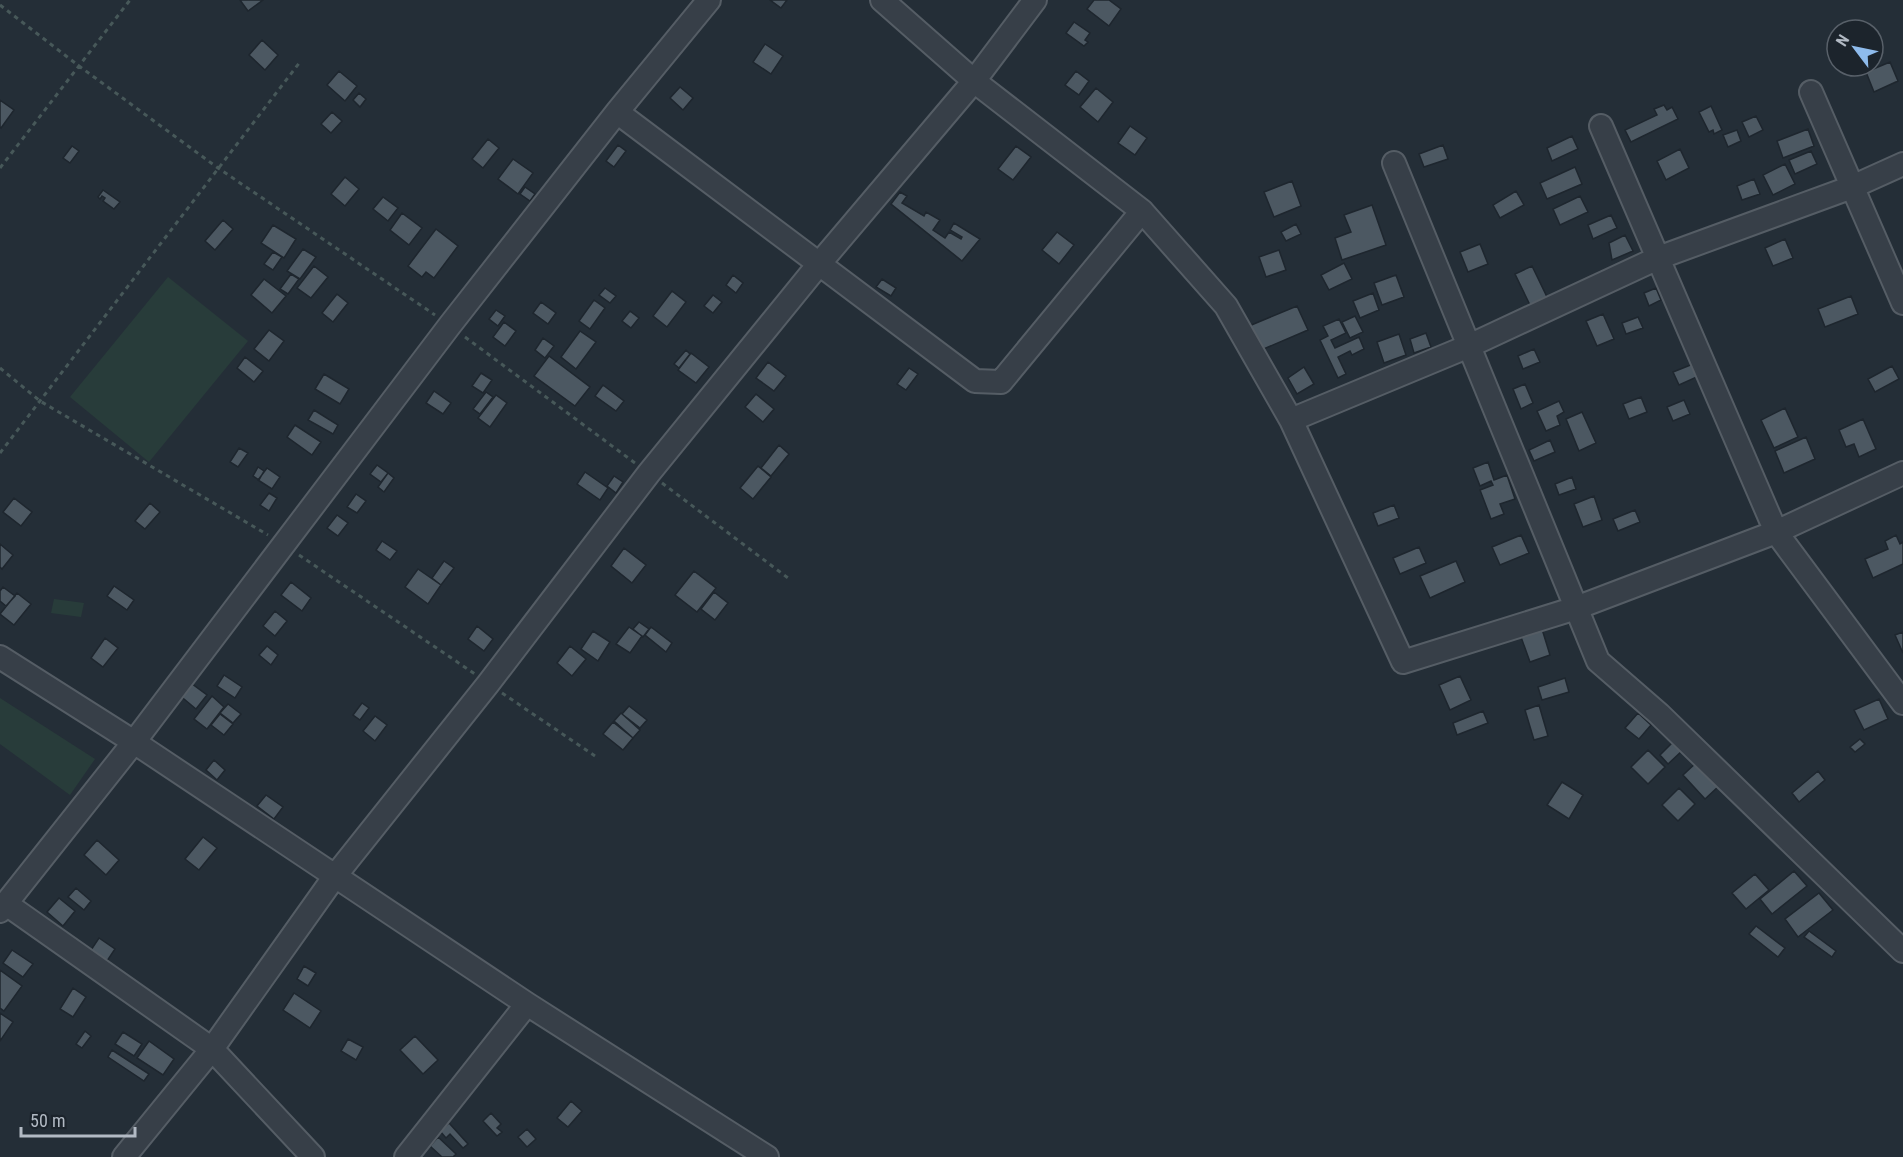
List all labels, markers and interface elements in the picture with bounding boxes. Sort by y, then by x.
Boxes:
north arrow [1825,18,1885,78]
text: N [1832,31,1853,50]
scale bar [21,1100,135,1138]
text: 50 m [30,1110,65,1131]

